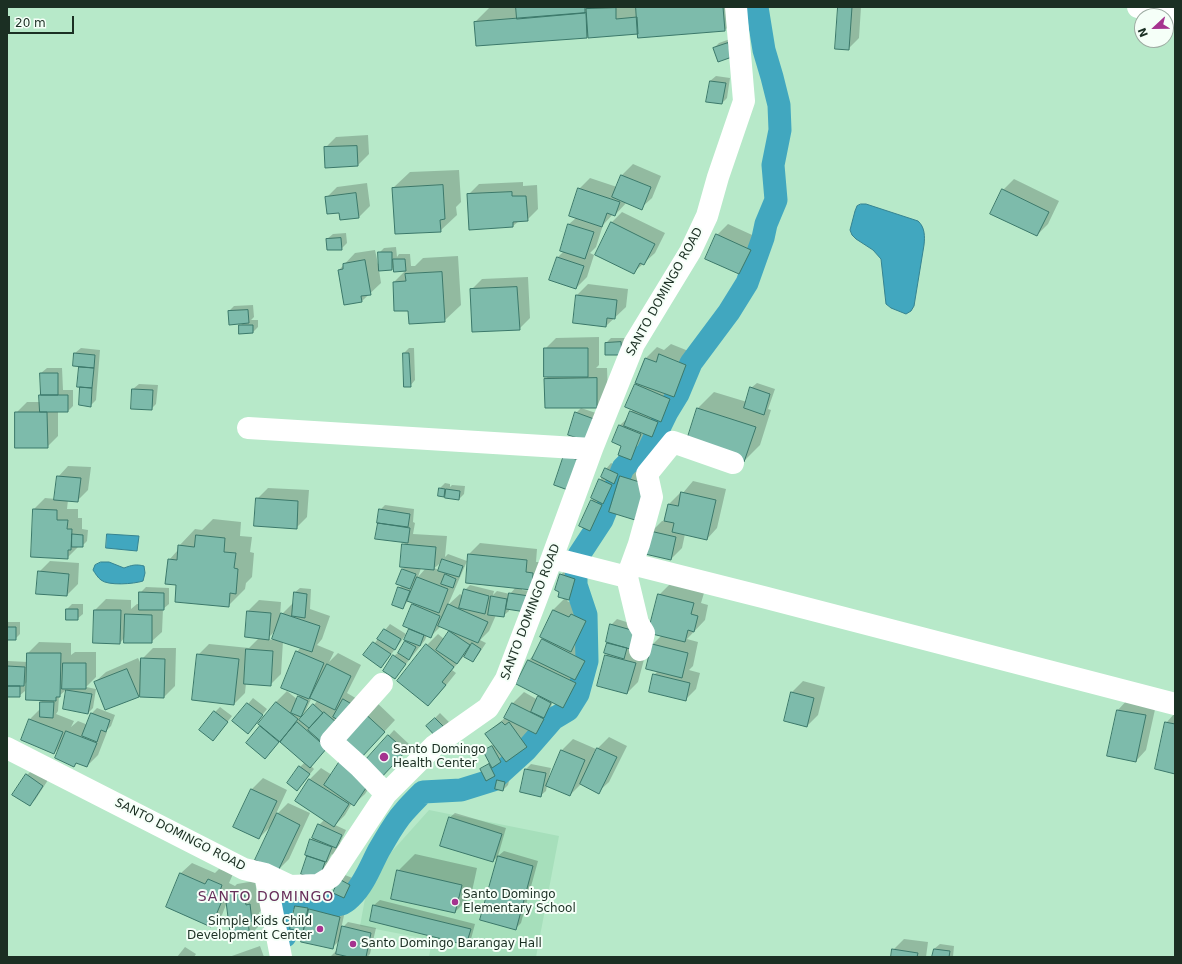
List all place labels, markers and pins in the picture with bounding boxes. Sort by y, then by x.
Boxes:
place label: Santo Domingo Health Center [393,743,486,771]
marker: Santo Domingo Health Center [378,751,390,763]
place label: Santo Domingo Elementary School [463,888,576,916]
marker: Santo Domingo Elementary School [450,897,460,907]
place label: Simple Kids Child Development Center [187,915,312,943]
marker: Simple Kids Child Development Center [315,924,325,934]
place label: Santo Domingo Barangay Hall [361,937,542,951]
marker: Santo Domingo Barangay Hall [348,939,358,949]

